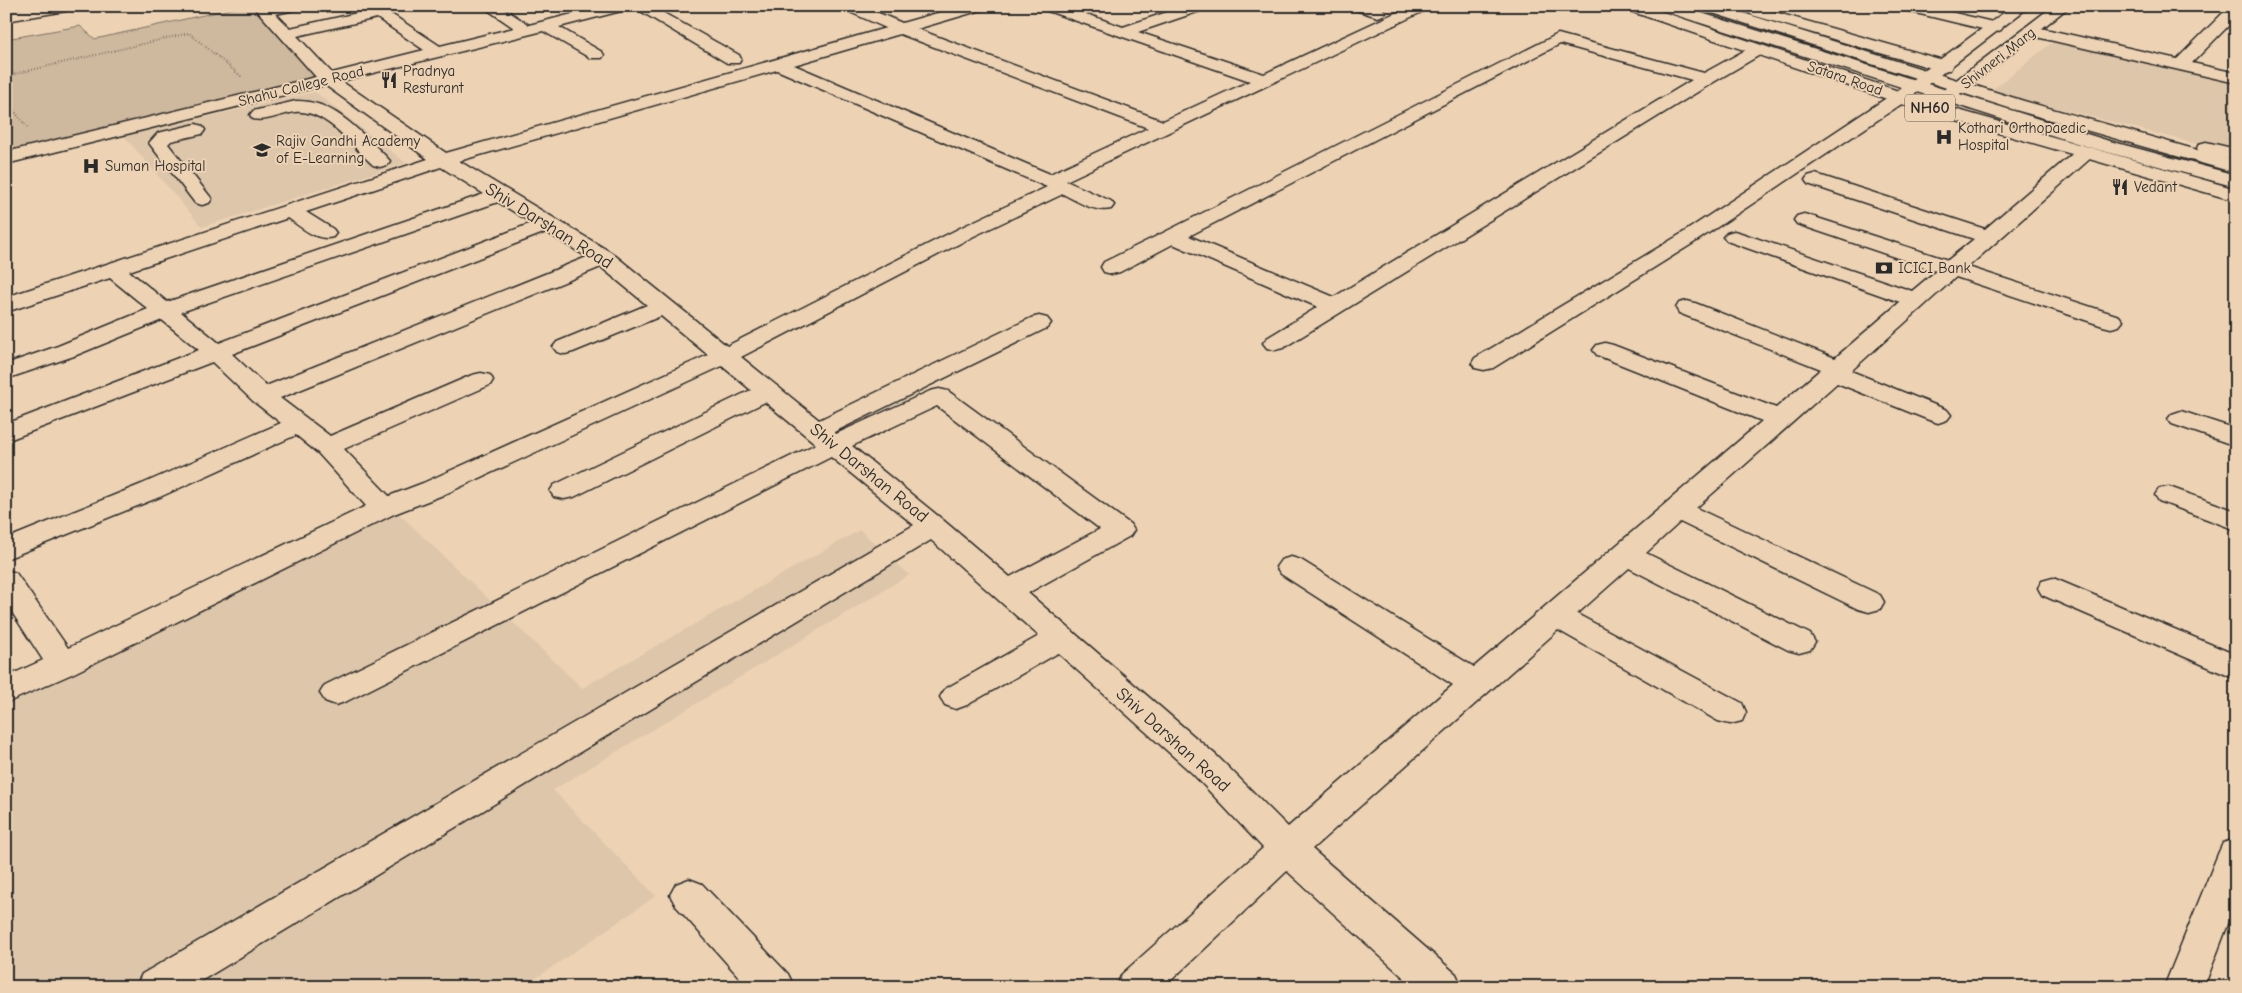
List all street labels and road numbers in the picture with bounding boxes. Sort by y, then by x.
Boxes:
street label: Shivneri Marg [1957,23,2039,93]
street label: Satara Road [1805,57,1885,99]
street label: Shahu College Road [236,62,366,110]
road number: NH60 [1905,95,1955,122]
street label: Shiv Darshan Road [481,178,617,274]
street label: Shiv Darshan Road [806,419,932,527]
street label: Shiv Darshan Road [1112,683,1234,797]

